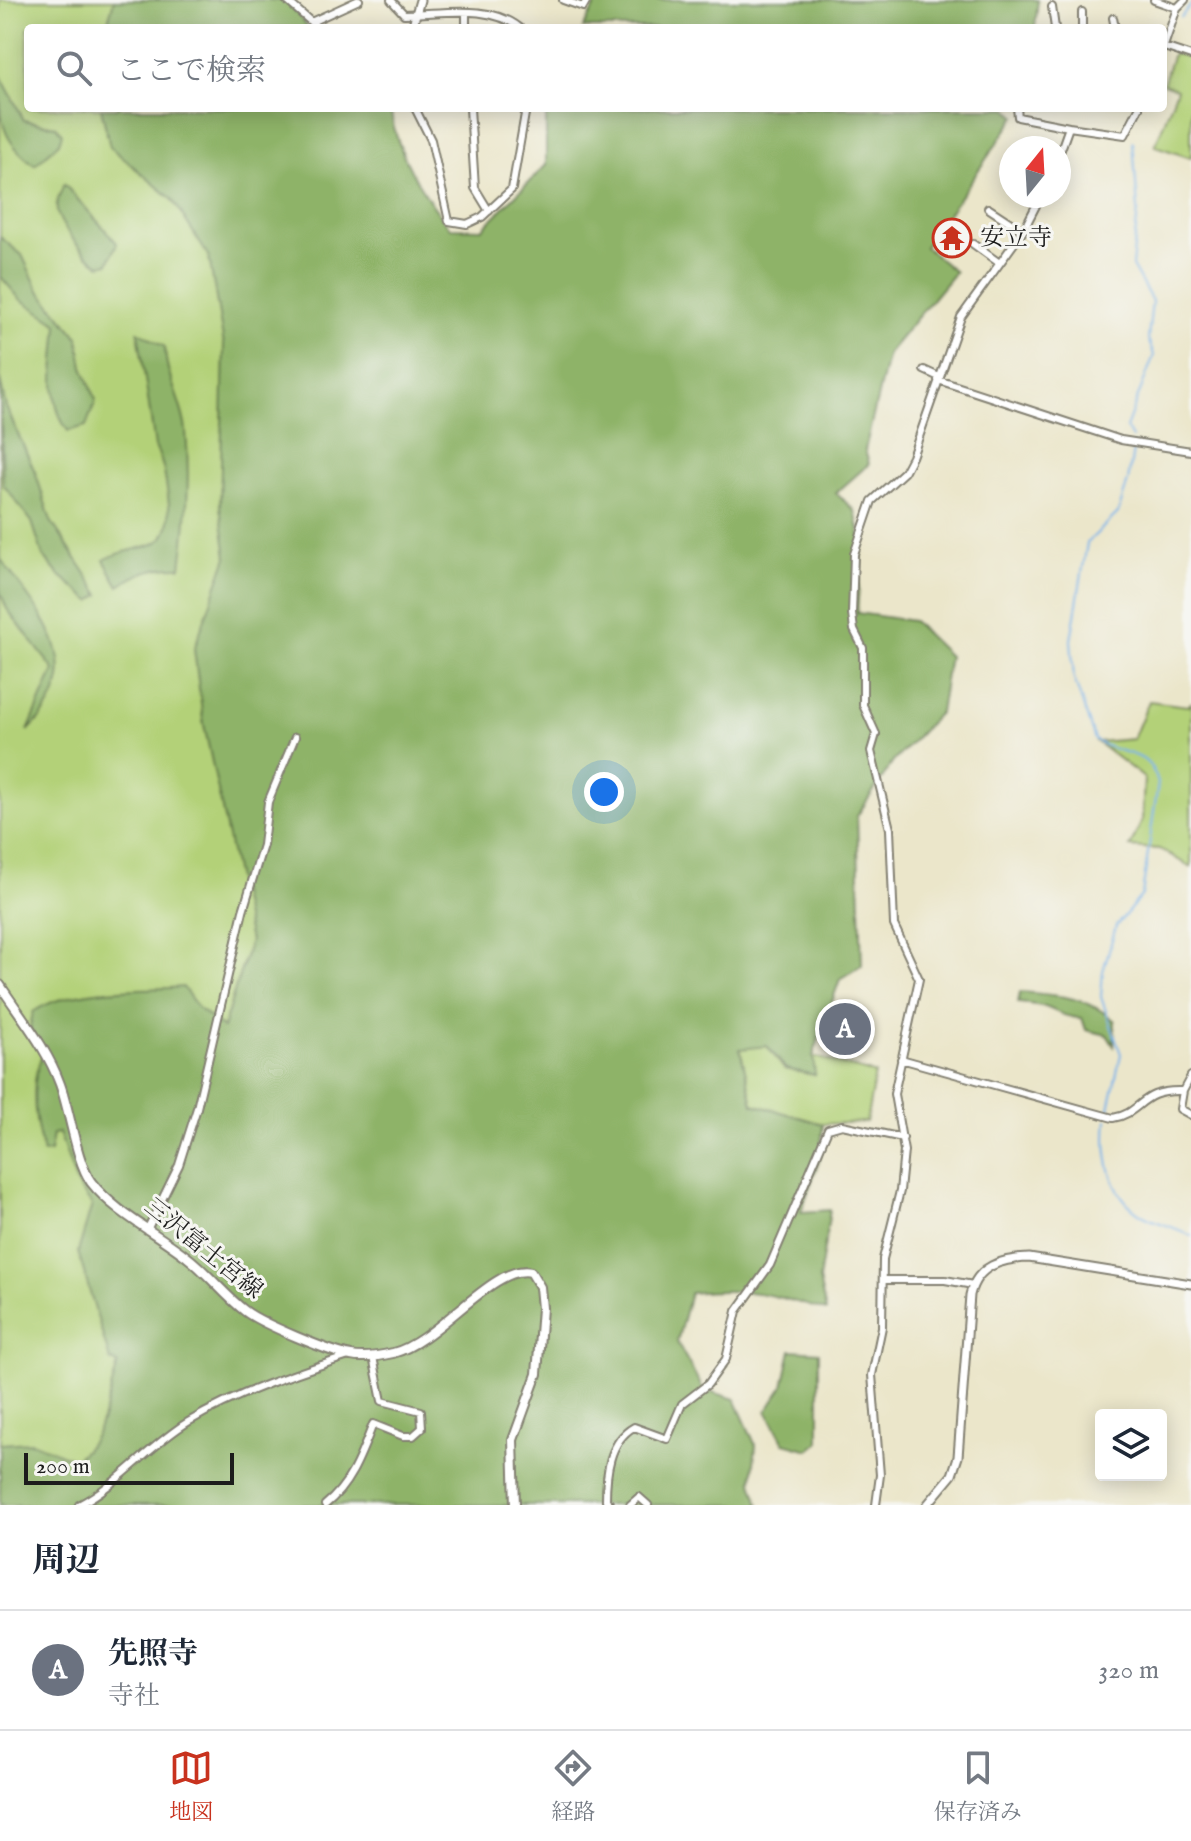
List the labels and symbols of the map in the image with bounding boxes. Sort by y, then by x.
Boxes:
north arrow [999,136,1071,208]
temple icon: 安立寺 [931,217,973,259]
place label: 安立寺 [980,223,1052,254]
your location [584,772,624,812]
pin: A [819,999,871,1059]
street label: 三沢富士宮線 [137,1192,269,1306]
scale bar [24,1449,234,1485]

